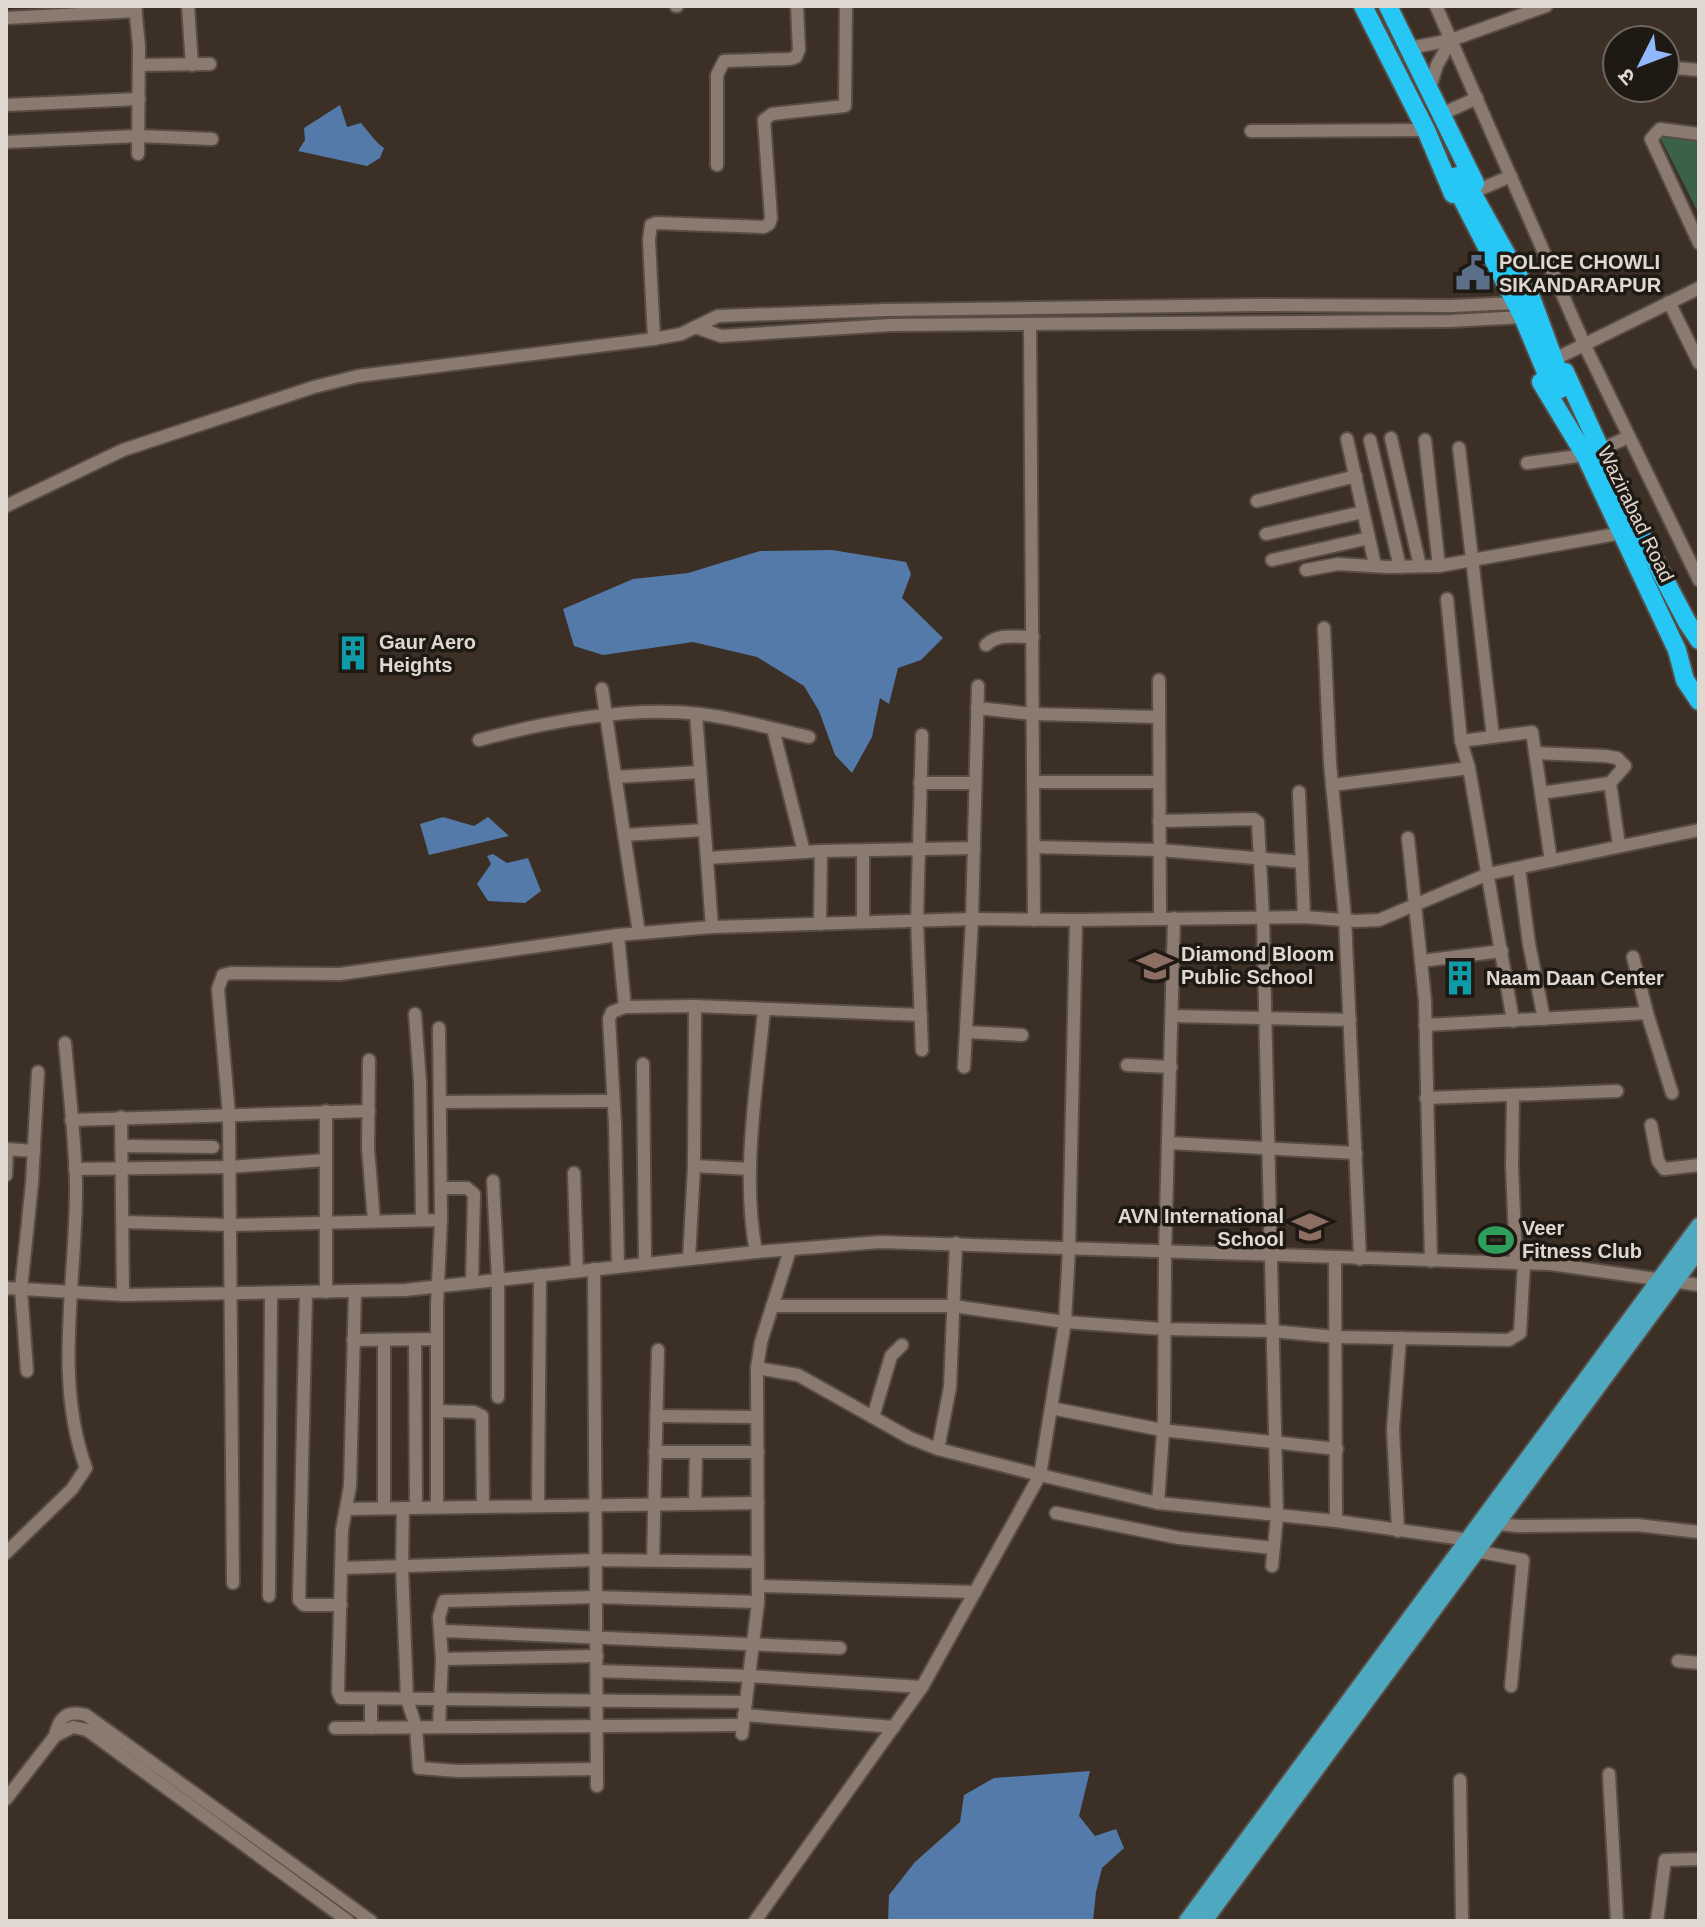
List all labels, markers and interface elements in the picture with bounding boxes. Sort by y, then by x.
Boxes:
north arrow [1601,24,1681,104]
text: उ [1612,63,1640,90]
place label: POLICE CHOWLI SIKANDARAPUR [1499,251,1662,296]
public building icon: POLICE CHOWLI SIKANDARAPUR [1454,254,1492,292]
street label: Wazirabad Road [1594,443,1678,585]
place label: Gaur Aero Heights [379,631,476,676]
building icon: Gaur Aero Heights [334,634,372,672]
place label: Diamond Bloom Public School [1181,943,1334,988]
school or university icon: Diamond Bloom Public School [1136,947,1174,985]
building icon: Naam Daan Center [1441,959,1479,997]
place label: Naam Daan Center [1486,967,1664,989]
place label: AVN International School [1118,1205,1284,1250]
school or university icon: AVN International School [1291,1208,1329,1246]
place label: Veer Fitness Club [1522,1217,1642,1262]
sports icon: Veer Fitness Club [1477,1221,1515,1259]

